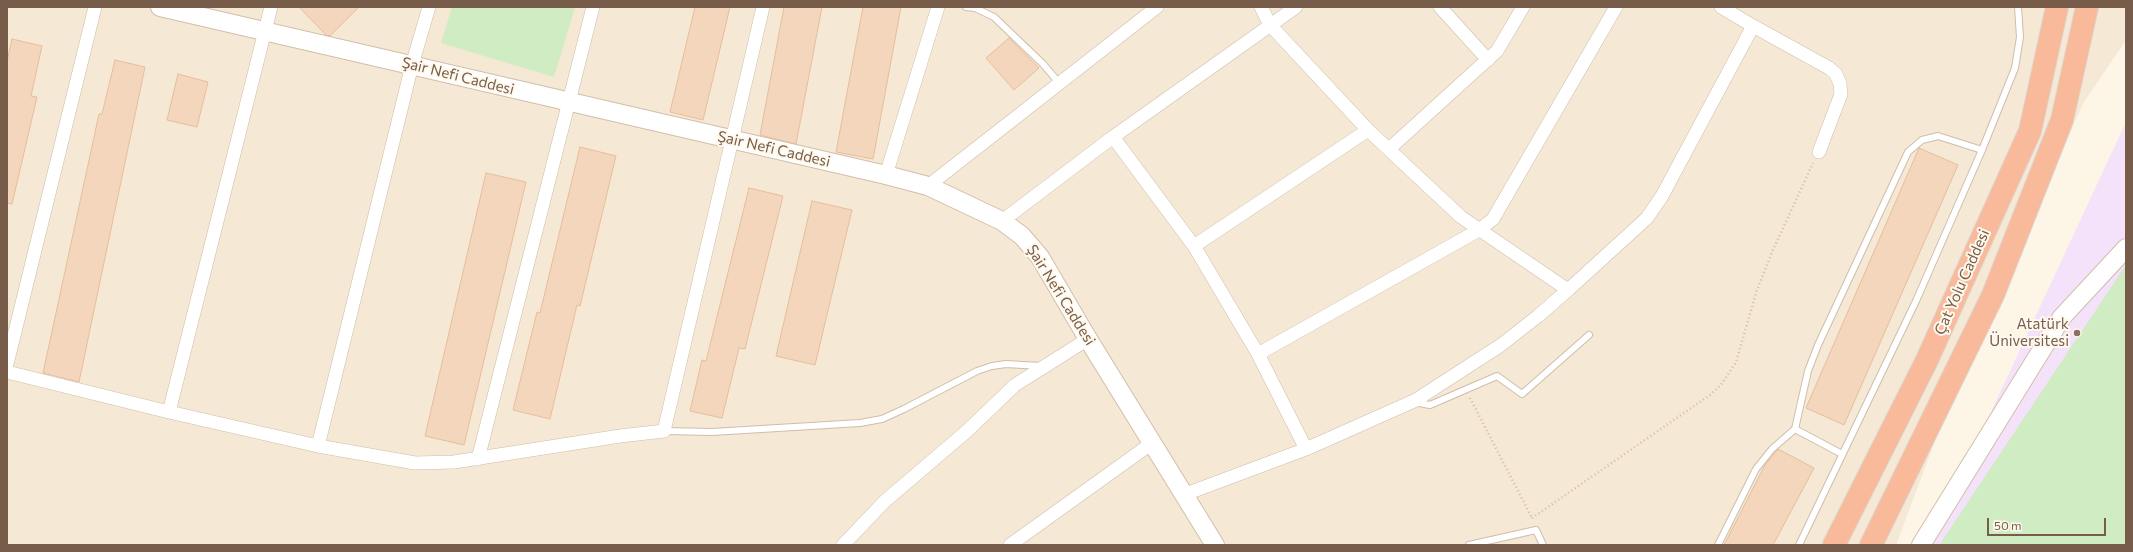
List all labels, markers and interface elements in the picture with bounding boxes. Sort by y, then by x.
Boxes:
street label: Şair Nefi Caddesi [400,53,516,99]
street label: Şair Nefi Caddesi [716,127,832,171]
street label: Çat Yolu Caddesi [1931,226,1993,338]
street label: Şair Nefi Caddesi [1023,241,1099,349]
place label: Atatürk Üniversitesi [1989,315,2069,350]
marker: Atatürk Üniversitesi [2072,328,2082,338]
scale bar [1989,510,2108,536]
text: 50 m [1994,518,2022,532]

